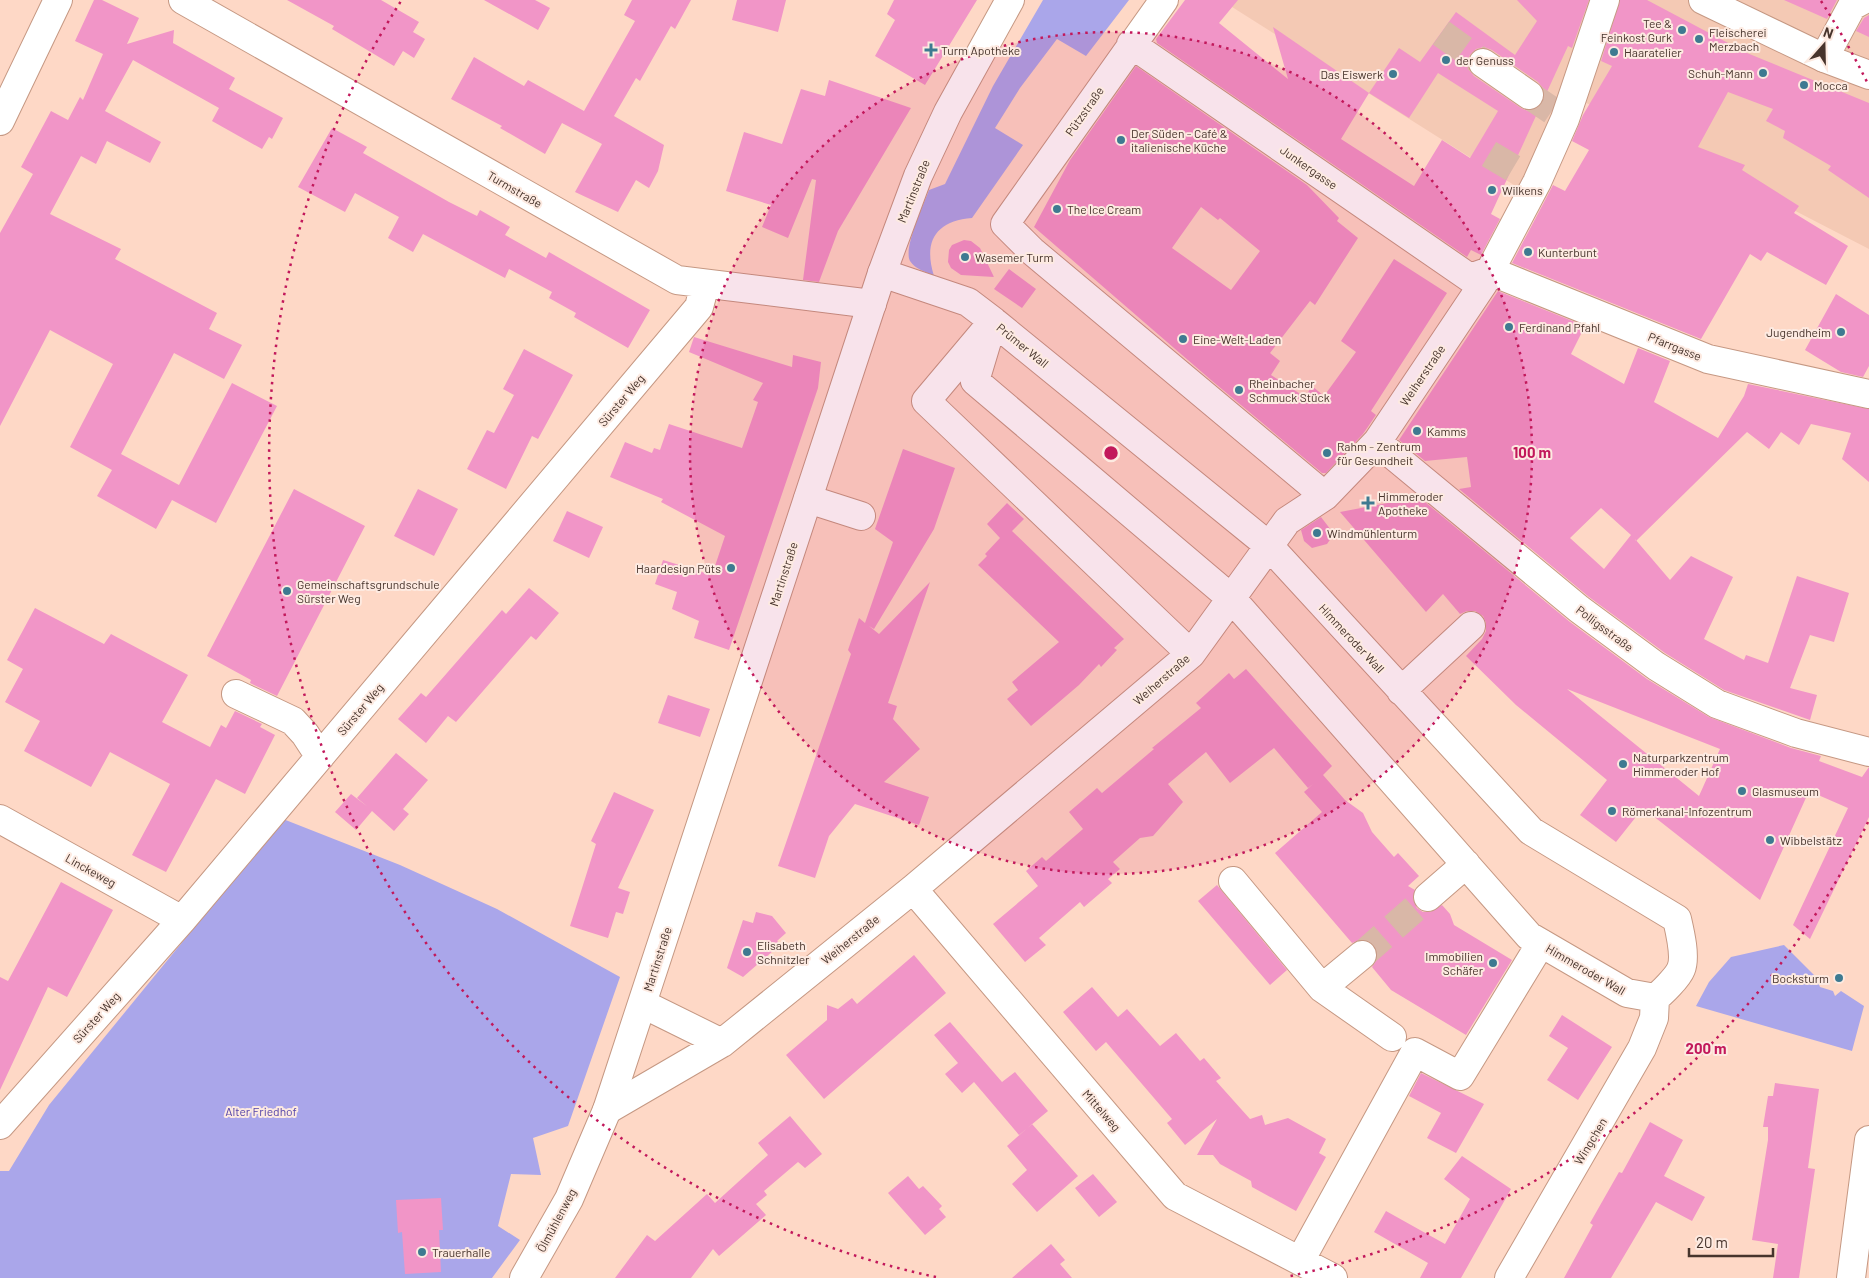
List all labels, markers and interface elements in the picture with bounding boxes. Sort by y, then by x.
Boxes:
place label: Tee & Feinkost Gurk [1601,16,1672,44]
north arrow [1799,20,1849,70]
text: N [1821,23,1836,42]
marker: Tee & Feinkost Gurk [1676,24,1688,36]
place label: Fleischerei Merzbach [1709,25,1767,53]
marker: Fleischerei Merzbach [1693,33,1705,45]
place label: Turm Apotheke [941,43,1020,57]
marker: Turm Apotheke [925,44,937,56]
place label: Haaratelier [1624,45,1682,59]
marker: Haaratelier [1608,46,1620,58]
place label: der Genuss [1456,53,1514,67]
marker: der Genuss [1440,54,1452,66]
place label: Schuh-Mann [1688,66,1753,80]
place label: Das Eiswerk [1320,67,1383,81]
marker: Schuh-Mann [1757,67,1769,79]
marker: Das Eiswerk [1387,68,1399,80]
place label: Mocca [1814,78,1848,92]
marker: Mocca [1798,79,1810,91]
street label: Pützstraße [1062,84,1106,138]
place label: Der Süden - Café & italienische Küche [1131,126,1228,154]
marker: Der Süden - Café & italienische Küche [1115,134,1127,146]
street label: Junkergasse [1278,142,1340,192]
street label: Martinstraße [894,157,932,225]
street label: Turmstraße [485,168,545,210]
place label: Wilkens [1502,183,1543,197]
marker: Wilkens [1486,184,1498,196]
place label: The Ice Cream [1067,202,1141,216]
marker: The Ice Cream [1051,203,1063,215]
place label: Kunterbunt [1538,245,1597,259]
marker: Kunterbunt [1522,246,1534,258]
place label: Wasemer Turm [975,250,1053,264]
marker: Wasemer Turm [959,251,971,263]
street label: Prümer Wall [994,320,1052,370]
place label: Ferdinand Pfahl [1519,320,1600,334]
marker: Ferdinand Pfahl [1503,321,1515,333]
place label: Jugendheim [1766,325,1831,339]
marker: Jugendheim [1835,326,1847,338]
street label: Pfarrgasse [1646,329,1704,363]
place label: Eine-Welt-Laden [1193,332,1281,346]
marker: Eine-Welt-Laden [1177,333,1189,345]
street label: Weiherstraße [1397,342,1447,408]
street label: Sürster Weg [595,371,647,429]
place label: Rheinbacher Schmuck Stück [1249,376,1330,404]
marker: Rheinbacher Schmuck Stück [1233,384,1245,396]
place label: Kamms [1427,424,1466,438]
marker: Kamms [1411,425,1423,437]
place label: Rahm - Zentrum für Gesundheit [1337,439,1421,467]
text: 100 m [1513,443,1551,461]
centre of rings [1102,444,1120,462]
marker: Rahm - Zentrum für Gesundheit [1321,447,1333,459]
place label: Himmeroder Apotheke [1378,489,1444,517]
marker: Himmeroder Apotheke [1362,497,1374,509]
place label: Windmühlenturm [1327,526,1417,540]
marker: Windmühlenturm [1311,527,1323,539]
street label: Martinstraße [766,540,800,608]
place label: Haardesign Püts [636,561,721,575]
marker: Haardesign Püts [725,562,737,574]
place label: Gemeinschaftsgrundschule Sürster Weg [297,577,440,605]
marker: Gemeinschaftsgrundschule Sürster Weg [281,585,293,597]
street label: Himmeroder Wall [1316,601,1388,675]
street label: Polligsstraße [1574,602,1636,654]
street label: Weiherstraße [1130,651,1192,707]
street label: Sürster Weg [334,680,386,738]
place label: Naturparkzentrum Himmeroder Hof [1633,750,1729,778]
marker: Naturparkzentrum Himmeroder Hof [1617,758,1629,770]
place label: Glasmuseum [1752,784,1819,798]
marker: Glasmuseum [1736,785,1748,797]
place label: Römerkanal-Infozentrum [1622,804,1752,818]
marker: Römerkanal-Infozentrum [1606,805,1618,817]
place label: Wibbelstätz [1780,833,1842,847]
marker: Wibbelstätz [1764,834,1776,846]
street label: Linckeweg [63,850,119,890]
street label: Weiherstraße [818,911,882,967]
street label: Martinstraße [640,925,674,993]
place label: Elisabeth Schnitzler [757,938,810,966]
street label: Himmeroder Wall [1544,941,1628,997]
marker: Elisabeth Schnitzler [741,946,753,958]
place label: Immobilien Schäfer [1425,949,1484,977]
marker: Immobilien Schäfer [1487,957,1499,969]
place label: Bocksturm [1772,971,1829,985]
marker: Bocksturm [1833,972,1845,984]
street label: Sürster Weg [69,989,123,1045]
text: 200 m [1685,1039,1727,1057]
street label: Mittelweg [1080,1086,1124,1134]
park label: Alter Friedhof [225,1104,297,1118]
street label: Wingchen [1571,1115,1609,1167]
street label: Ölmühlenweg [533,1186,579,1254]
scale bar [1689,1226,1773,1258]
text: 20 m [1696,1233,1728,1251]
place label: Trauerhalle [432,1245,490,1259]
marker: Trauerhalle [416,1246,428,1258]

